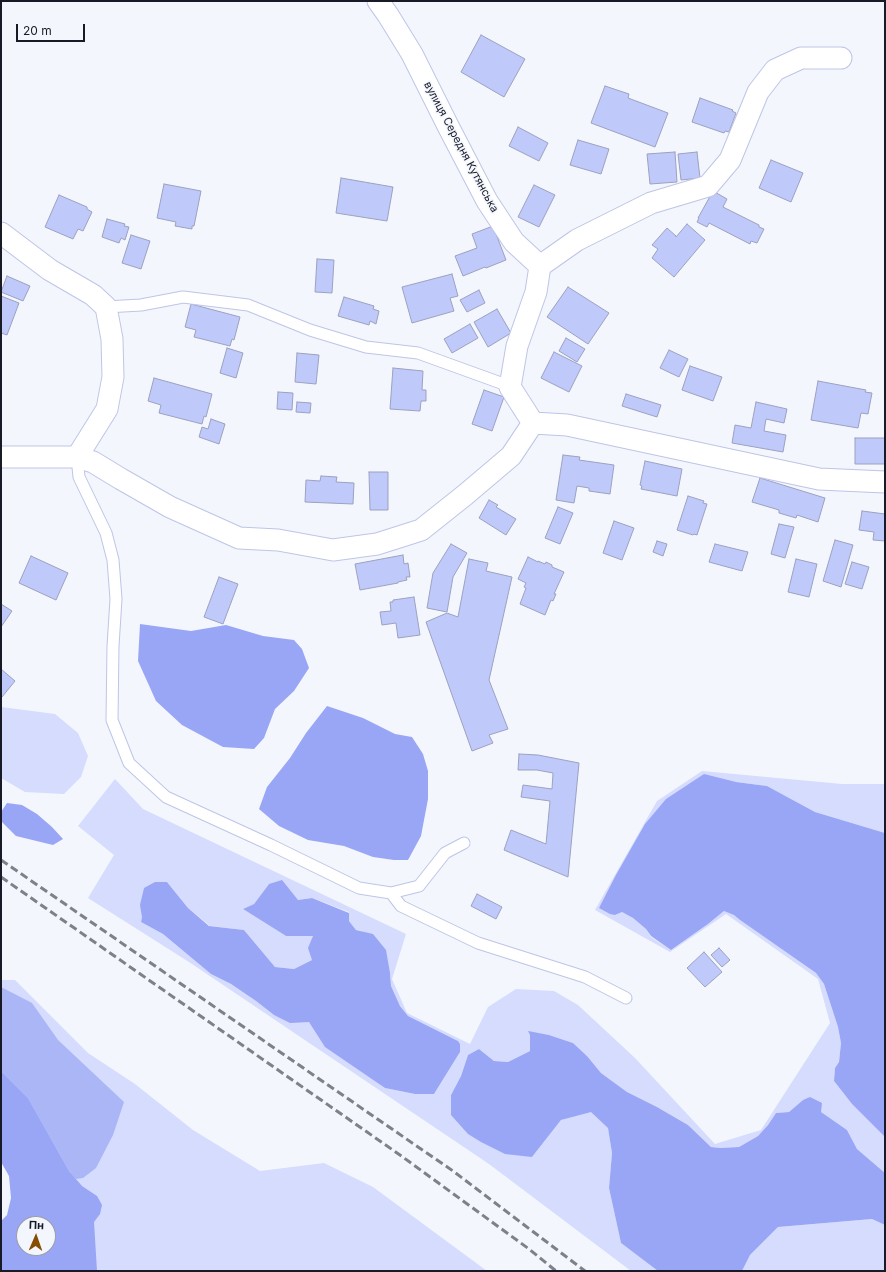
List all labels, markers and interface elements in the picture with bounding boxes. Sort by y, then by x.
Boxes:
scale bar [18,16,87,42]
text: 20 m [23,23,52,38]
street label: вулиця Середня Кутянська [421,79,501,215]
north arrow [16,1216,56,1256]
text: Пн [29,1218,44,1232]

